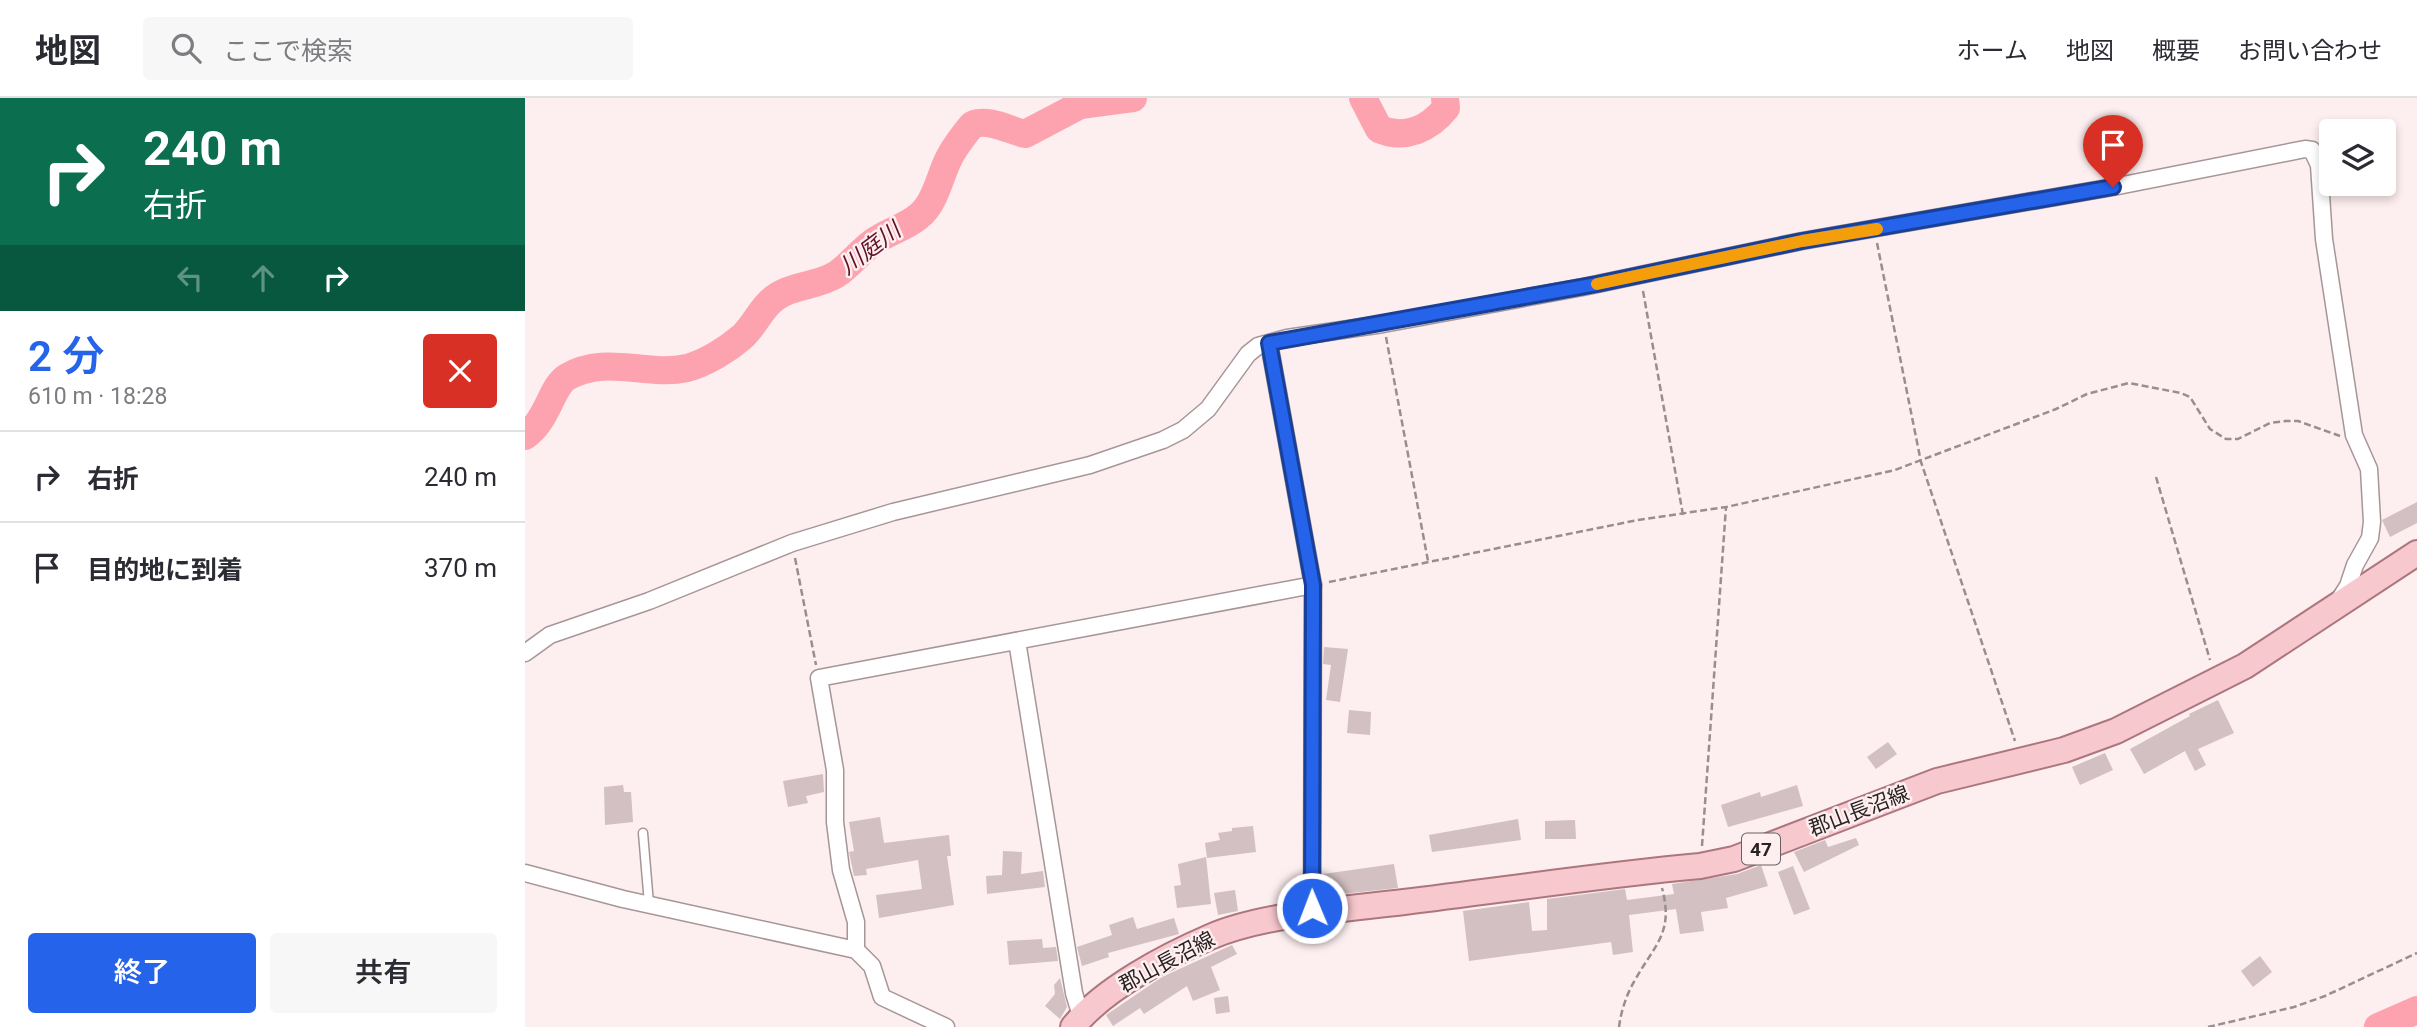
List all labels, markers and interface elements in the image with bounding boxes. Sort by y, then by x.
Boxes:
search box [143,17,633,80]
icon: search [167,29,205,67]
text: 地図 [35,31,101,70]
text: ここで検索 [223,36,353,66]
text: ホーム [1957,37,2028,65]
text: 地図 [2066,37,2114,65]
text: 概要 [2152,37,2200,65]
text: お問い合わせ [2238,37,2382,65]
pin [2083,115,2143,187]
map controls [2319,119,2396,196]
button: layers [2319,119,2396,196]
text: 240 m [143,120,282,177]
icon: right [28,126,119,217]
icon: arrive [2094,126,2132,164]
text: 右折 [143,186,207,224]
water label: 川庭川 [835,215,908,280]
icon: left [171,259,209,297]
icon: ahead [244,259,282,297]
icon: right [317,259,355,297]
text: 2 分 [28,332,104,381]
button: close [423,334,497,408]
text: 610 m · 18:28 [28,383,167,410]
icon: right [28,458,66,496]
text: 240 m [424,462,497,492]
text: 右折 [87,464,139,494]
icon: arrive [28,549,66,587]
text: 370 m [424,553,497,583]
text: 目的地に到着 [87,555,243,585]
street label: 郡山長沼線 [1806,781,1912,841]
road number: 47 [1742,834,1780,864]
position arrow [1275,871,1349,945]
street label: 郡山長沼線 [1115,927,1219,997]
button: 終了 [28,933,256,1013]
button: 共有 [270,933,497,1013]

